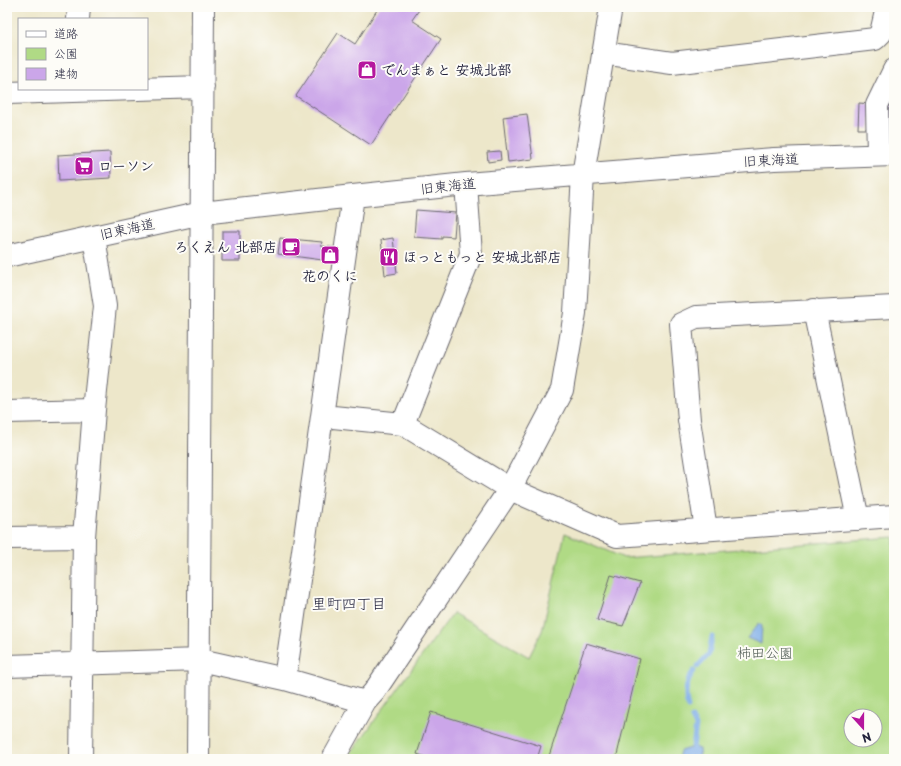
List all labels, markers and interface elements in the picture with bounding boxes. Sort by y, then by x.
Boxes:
legend [18,18,148,90]
text: 道路 [54,24,78,42]
text: 公園 [54,44,78,62]
shop icon: でんまぁと 安城北部 [356,59,378,81]
place label: でんまぁと 安城北部 [381,59,512,80]
text: 建物 [54,64,78,82]
street label: 旧東海道 [742,148,799,171]
supermarket icon: ローソン [73,155,95,177]
place label: ローソン [98,155,154,176]
street label: 旧東海道 [419,172,477,199]
street label: 旧東海道 [97,212,156,245]
place label: ろくえん 北部店 [175,236,277,257]
cafe icon: ろくえん 北部店 [280,236,302,258]
shop icon: 花のくに [319,244,341,266]
restaurant icon: ほっともっと 安城北部店 [378,246,400,268]
place label: ほっともっと 安城北部店 [403,246,562,267]
place label: 花のくに [302,265,358,286]
district label: 里町四丁目 [311,591,387,614]
park label: 柿田公園 [737,642,793,663]
north arrow [843,708,883,748]
text: N [859,728,874,747]

